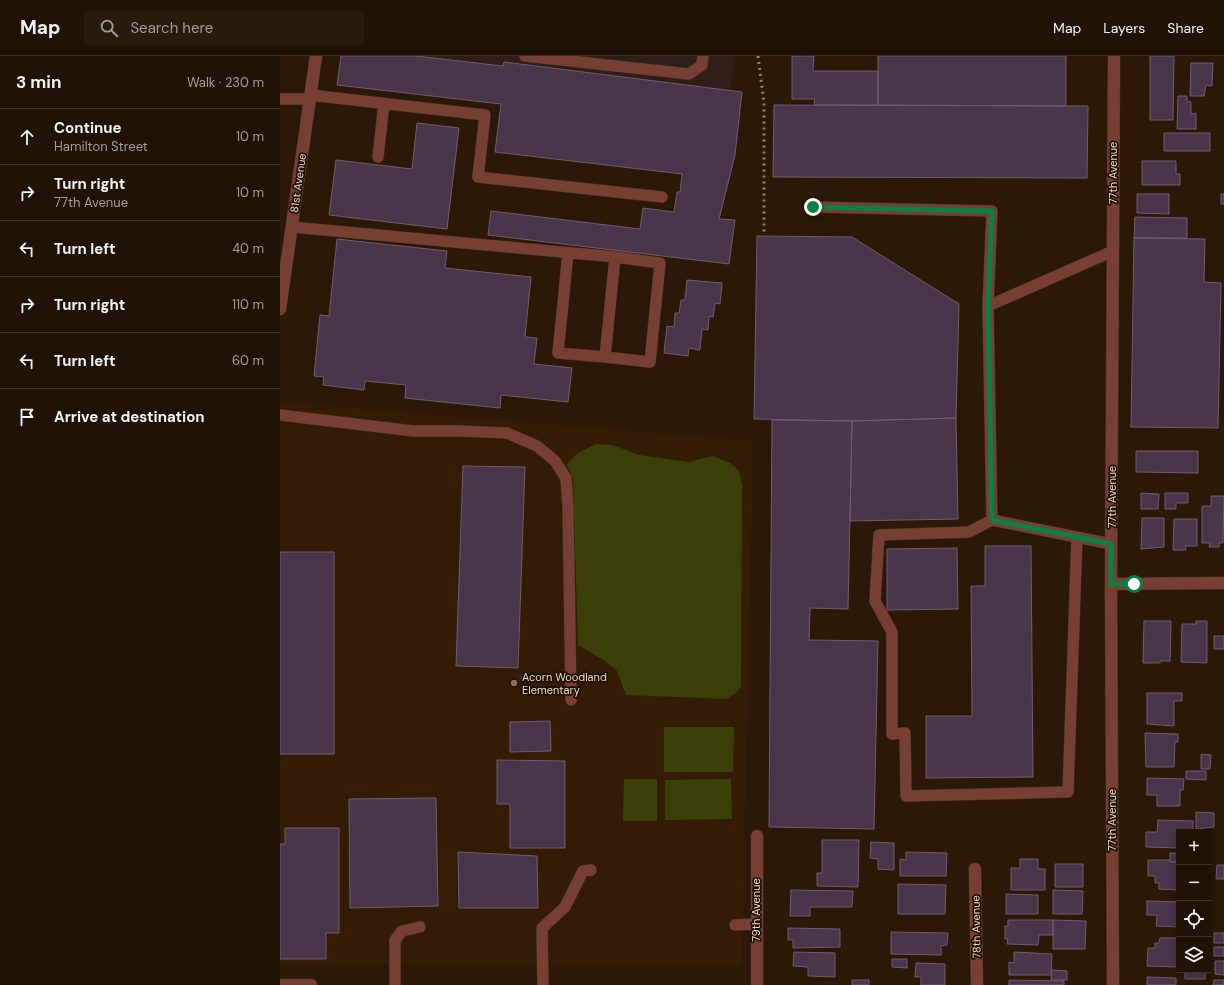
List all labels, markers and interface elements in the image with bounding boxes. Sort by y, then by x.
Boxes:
search box [84,10,364,46]
text: Map [20,15,60,40]
icon: search [98,17,120,39]
text: Search here [130,18,213,38]
text: Map [1053,19,1081,37]
text: Layers [1103,19,1145,37]
text: Share [1167,19,1204,37]
text: 3 min [16,71,61,93]
text: Walk · 230 m [187,74,264,91]
text: Continue [54,118,122,138]
icon: ahead [16,126,38,148]
text: 10 m [236,128,264,145]
text: Hamilton Street [54,138,148,155]
street label: 77th Avenue [1106,142,1120,204]
street label: 81st Avenue [287,152,309,214]
text: Turn right [54,174,125,194]
icon: right [16,182,38,204]
text: 10 m [236,184,264,201]
text: 77th Avenue [54,194,128,211]
route end [804,198,822,216]
icon: left [16,238,38,260]
text: Turn left [54,239,115,259]
text: 40 m [232,240,264,257]
icon: right [16,294,38,316]
text: Turn right [54,295,125,315]
text: 110 m [232,296,264,313]
icon: left [16,350,38,372]
text: Turn left [54,351,115,371]
text: 60 m [232,352,264,369]
icon: arrive [16,406,38,428]
text: Arrive at destination [54,407,205,427]
street label: 77th Avenue [1105,466,1119,528]
route start [1125,575,1143,593]
place label: Acorn Woodland Elementary [522,670,607,697]
marker: Acorn Woodland Elementary [509,678,519,688]
street label: 77th Avenue [1105,789,1119,851]
map controls [1176,829,1212,973]
button: + [1176,829,1212,865]
button: − [1176,865,1212,901]
street label: 79th Avenue [749,878,763,942]
street label: 78th Avenue [968,895,984,959]
button: locate [1176,901,1212,937]
button: layers [1176,937,1212,973]

